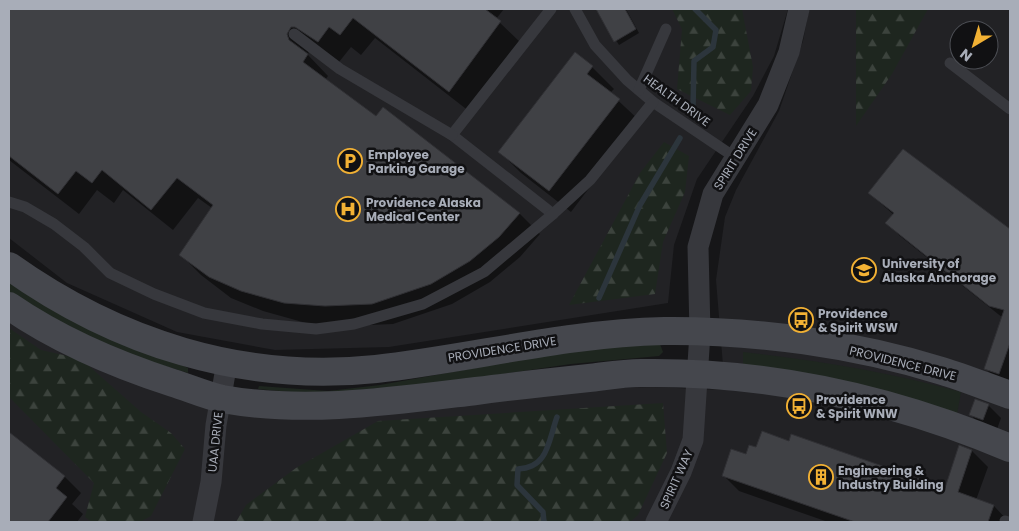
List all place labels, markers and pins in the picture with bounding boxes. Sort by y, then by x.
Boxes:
place label: Employee Parking Garage [368,146,465,177]
parking icon: Employee Parking Garage [337,148,363,174]
place label: Providence Alaska Medical Center [366,194,481,225]
hospital icon: Providence Alaska Medical Center [335,196,361,222]
place label: University of Alaska Anchorage [882,255,997,286]
school or university icon: University of Alaska Anchorage [851,257,877,283]
place label: Providence & Spirit WSW [818,305,898,336]
bus stop icon: Providence & Spirit WSW [788,307,814,333]
place label: Providence & Spirit WNW [816,391,898,422]
bus stop icon: Providence & Spirit WNW [786,393,812,419]
place label: Engineering & Industry Building [838,462,944,493]
building icon: Engineering & Industry Building [808,464,834,490]

